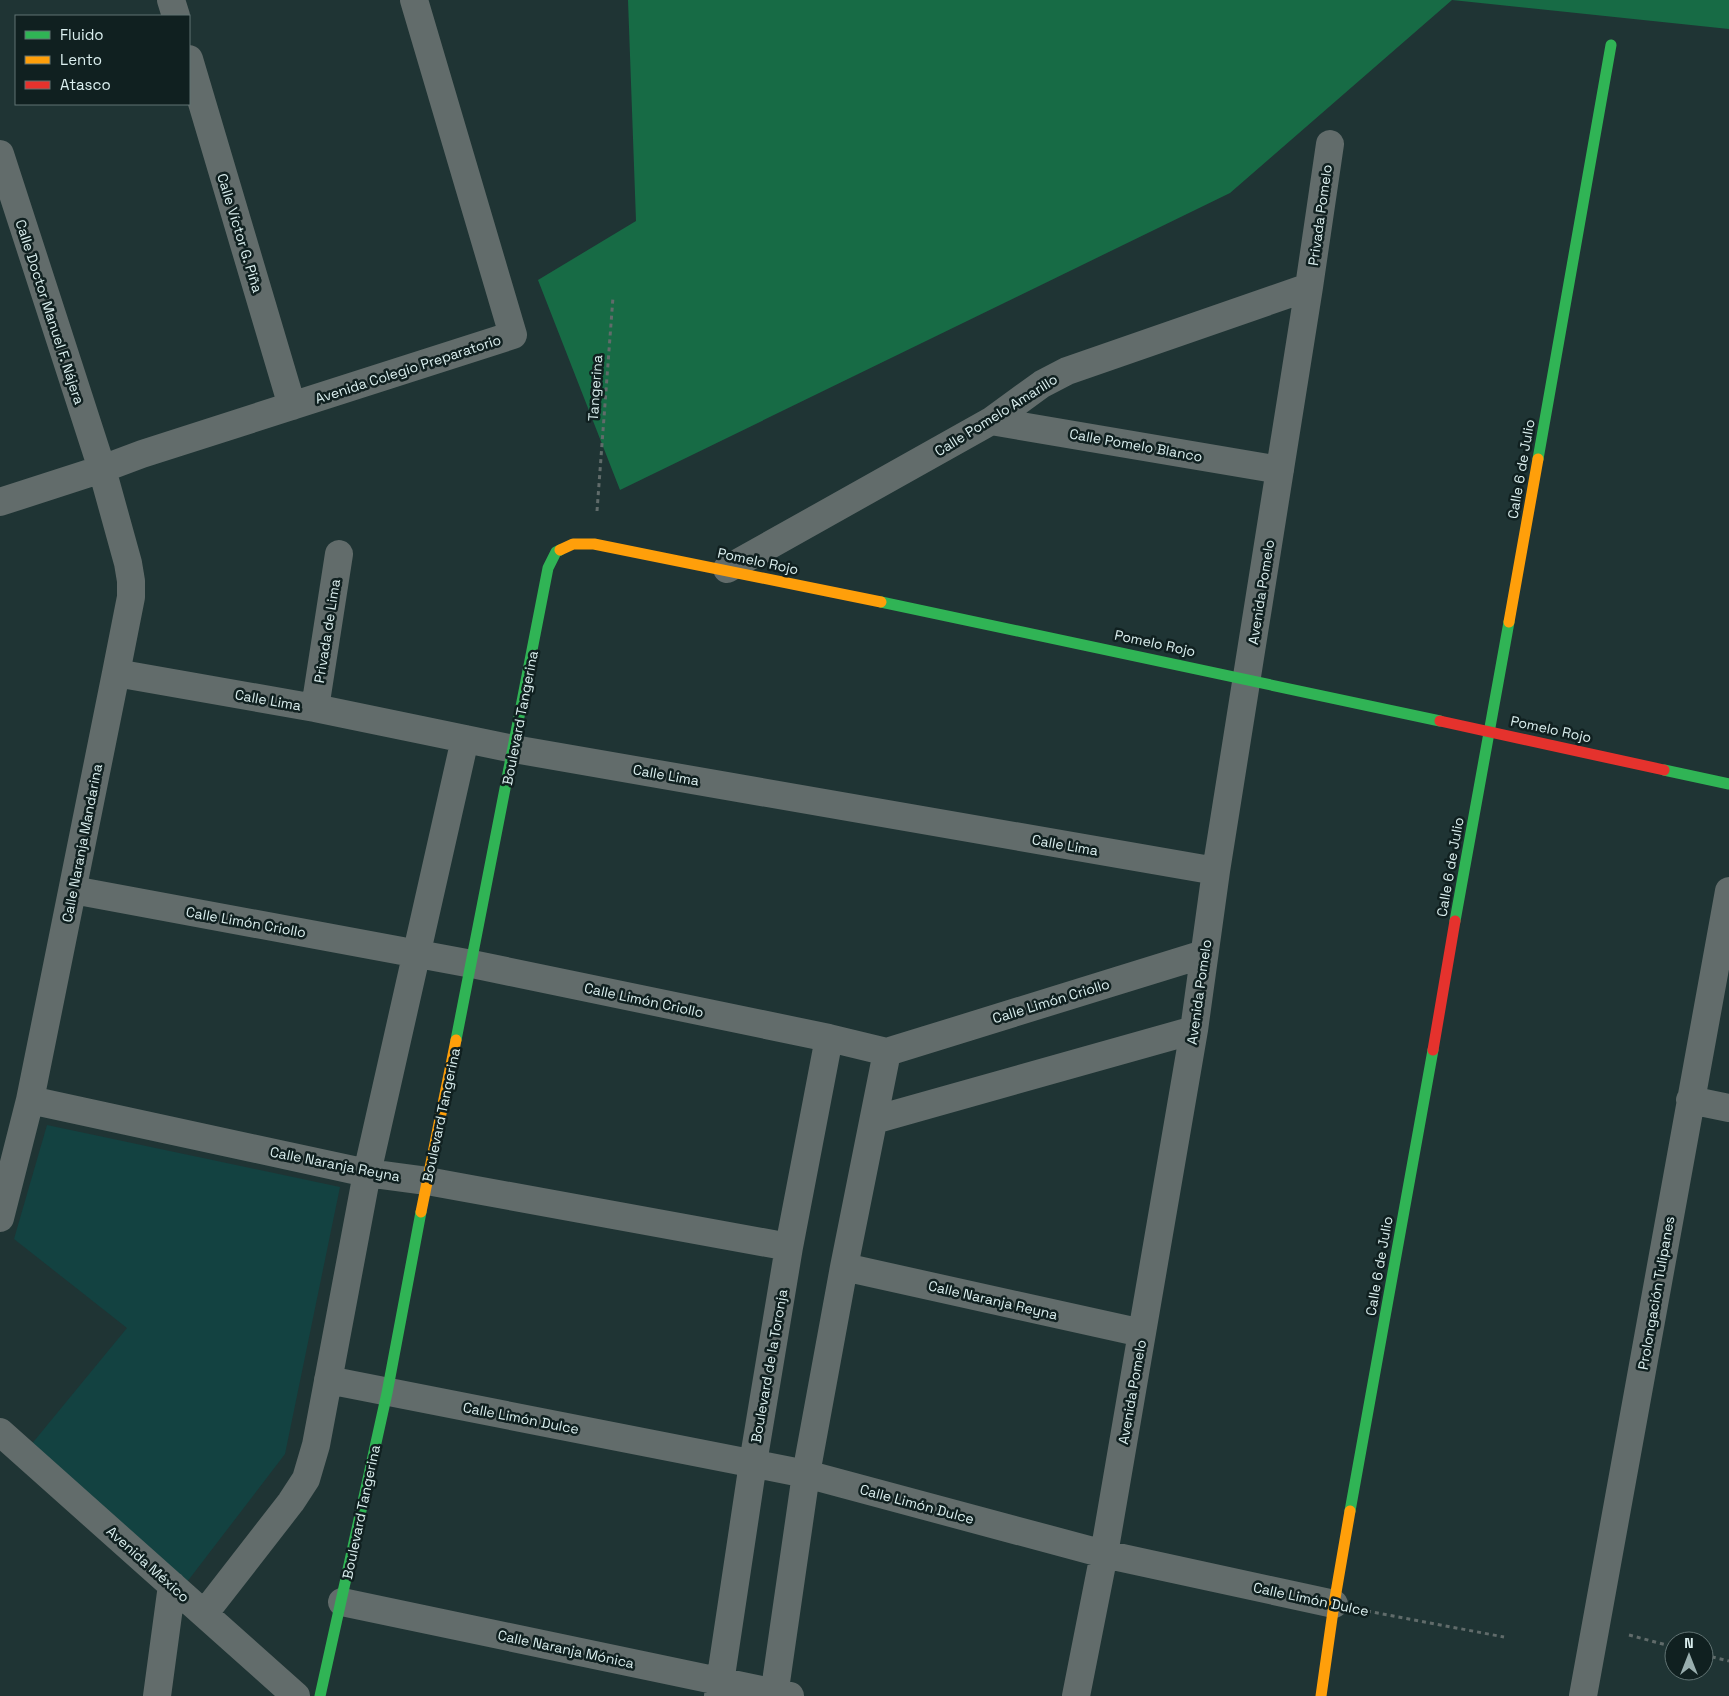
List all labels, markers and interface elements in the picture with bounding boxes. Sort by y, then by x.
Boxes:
legend [15,15,190,105]
text: Fluido [60,25,104,44]
text: Lento [60,50,102,69]
text: Atasco [60,75,111,94]
street label: Privada Pomelo [1304,163,1336,267]
street label: Calle Víctor G. Piña [213,171,267,295]
street label: Calle Doctor Manuel F. Nájera [12,217,88,407]
street label: Avenida Colegio Preparatorio [313,330,503,408]
street label: Tangerina [584,354,606,422]
street label: Calle Pomelo Amarillo [931,370,1061,460]
street label: Calle 6 de Julio [1503,418,1539,520]
street label: Calle Pomelo Blanco [1068,424,1204,466]
street label: Avenida Pomelo [1244,538,1278,646]
street label: Pomelo Rojo [716,544,800,578]
street label: Privada de Lima [310,578,344,684]
street label: Pomelo Rojo [1113,626,1197,660]
street label: Boulevard Tangerina [498,649,542,787]
street label: Calle Lima [233,685,303,715]
street label: Pomelo Rojo [1509,712,1593,746]
street label: Calle Lima [631,760,701,790]
street label: Calle Naranja Mandarina [58,762,106,924]
street label: Calle 6 de Julio [1432,816,1468,918]
street label: Calle Lima [1030,830,1100,860]
street label: Calle Limón Criollo [185,903,307,941]
street label: Avenida Pomelo [1183,938,1215,1046]
street label: Calle Limón Criollo [990,975,1112,1027]
street label: Calle Limón Criollo [583,979,705,1021]
street label: Boulevard Tangerina [418,1046,464,1184]
street label: Calle Naranja Reyna [268,1143,402,1185]
street label: Calle 6 de Julio [1361,1215,1397,1317]
street label: Prolongación Tulipanes [1634,1215,1678,1371]
street label: Calle Naranja Reyna [927,1276,1059,1324]
street label: Boulevard de la Toronja [747,1288,791,1444]
street label: Avenida Pomelo [1114,1338,1150,1446]
street label: Calle Limón Dulce [462,1398,580,1438]
street label: Boulevard Tangerina [338,1443,384,1581]
street label: Calle Limón Dulce [858,1480,976,1528]
street label: Avenida México [103,1522,193,1606]
street label: Calle Limón Dulce [1252,1578,1370,1620]
street label: Calle Naranja Mónica [496,1626,636,1672]
north arrow [1664,1631,1714,1681]
text: N [1684,1634,1694,1652]

